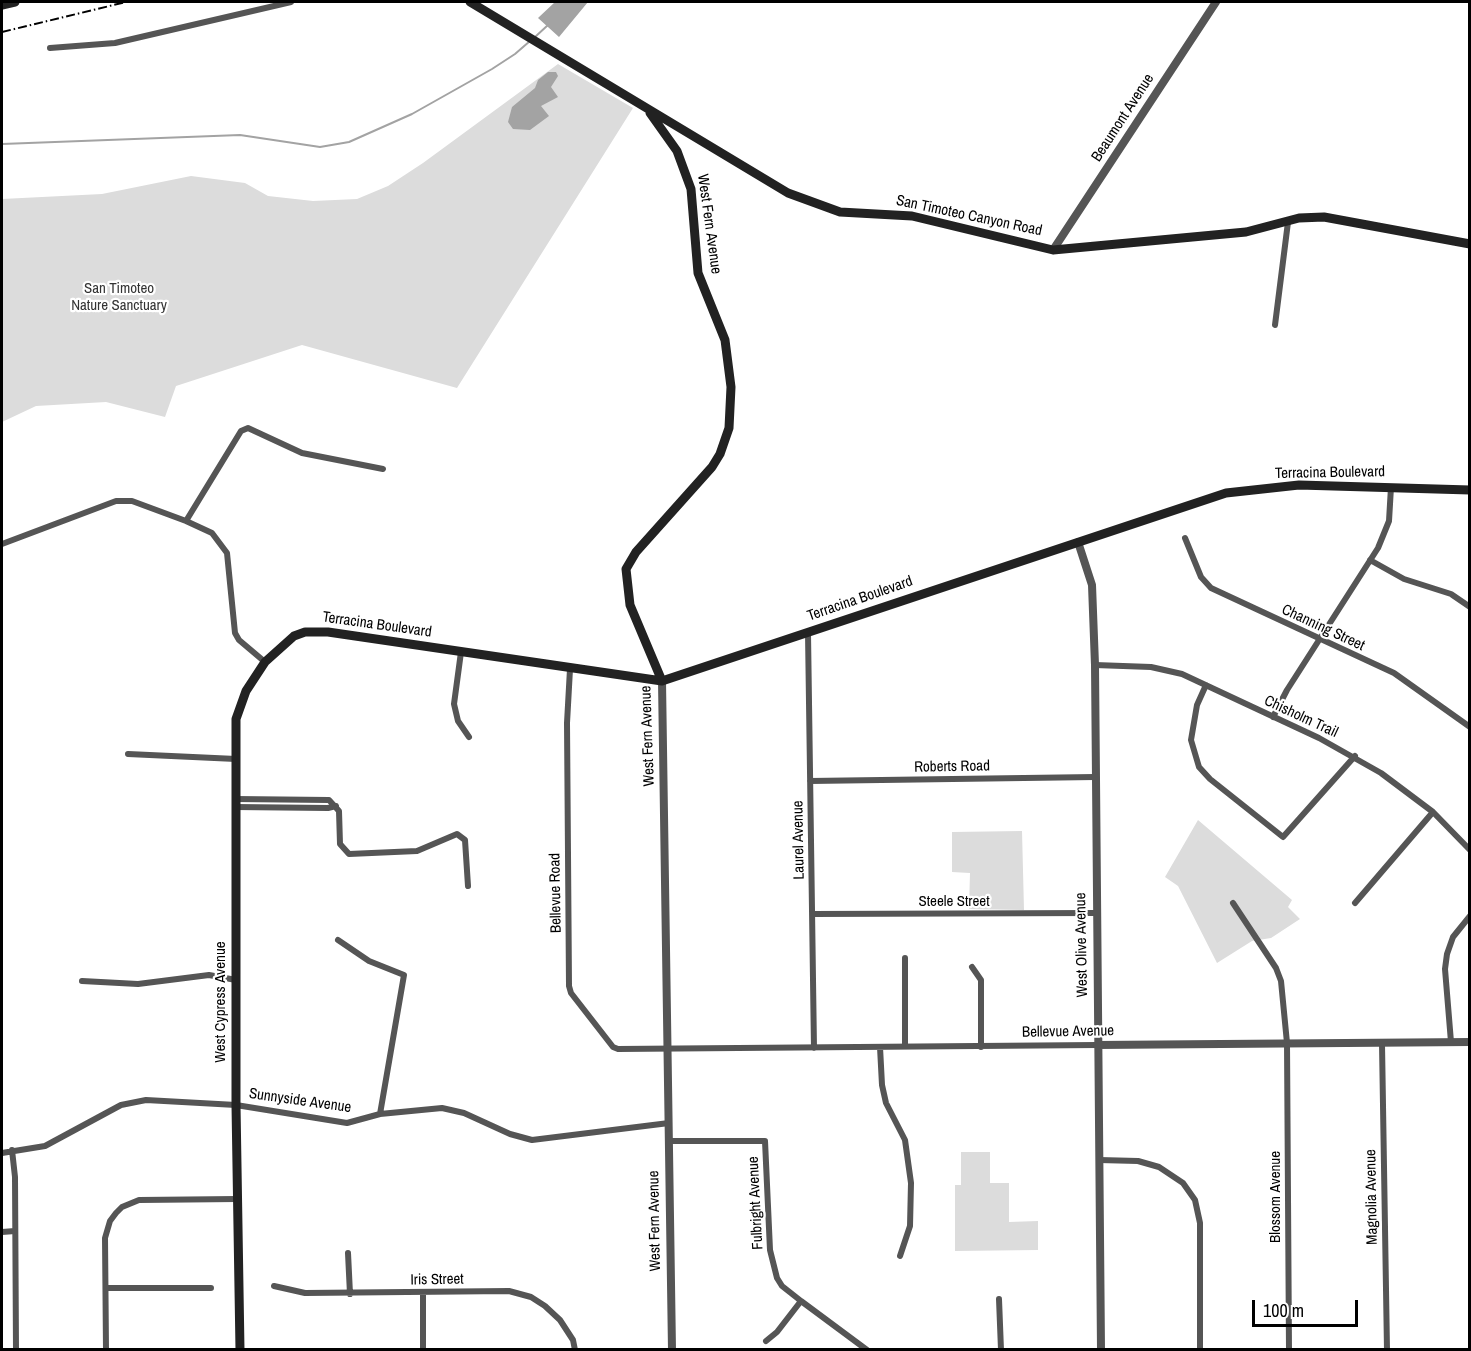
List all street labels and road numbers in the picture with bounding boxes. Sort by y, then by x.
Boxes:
street label: Beaumont Avenue [1088,71,1158,165]
street label: West Fern Avenue [693,173,725,275]
street label: San Timoteo Canyon Road [894,192,1044,240]
street label: Terracina Boulevard [1275,463,1385,483]
street label: Terracina Boulevard [805,573,915,625]
street label: Channing Street [1279,601,1367,655]
street label: Terracina Boulevard [321,608,433,642]
street label: West Fern Avenue [637,685,659,787]
street label: Chisholm Trail [1261,692,1341,742]
street label: Roberts Road [914,757,990,777]
street label: Laurel Avenue [789,800,809,880]
street label: Bellevue Road [546,853,566,933]
street label: West Olive Avenue [1072,892,1092,998]
street label: Steele Street [918,893,990,911]
street label: West Cypress Avenue [212,941,230,1063]
street label: Bellevue Avenue [1022,1022,1114,1042]
street label: Sunnyside Avenue [248,1085,352,1117]
street label: Magnolia Avenue [1362,1149,1382,1245]
street label: Blossom Avenue [1267,1151,1285,1243]
street label: Fulbright Avenue [745,1156,767,1250]
street label: West Fern Avenue [645,1170,665,1272]
street label: Iris Street [410,1271,464,1289]

